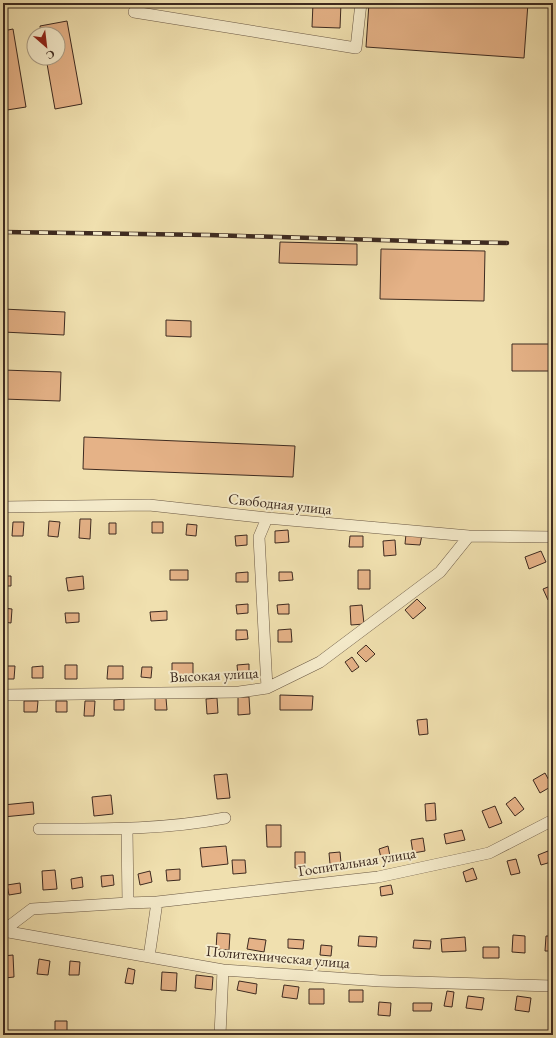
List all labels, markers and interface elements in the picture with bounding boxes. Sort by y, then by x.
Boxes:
north arrow [26,26,66,66]
text: С [44,47,57,63]
street label: Свободная улица [227,489,333,518]
street label: Высокая улица [169,663,259,686]
street label: Госпитальная улица [297,843,417,880]
street label: Политехническая улица [205,941,351,972]

